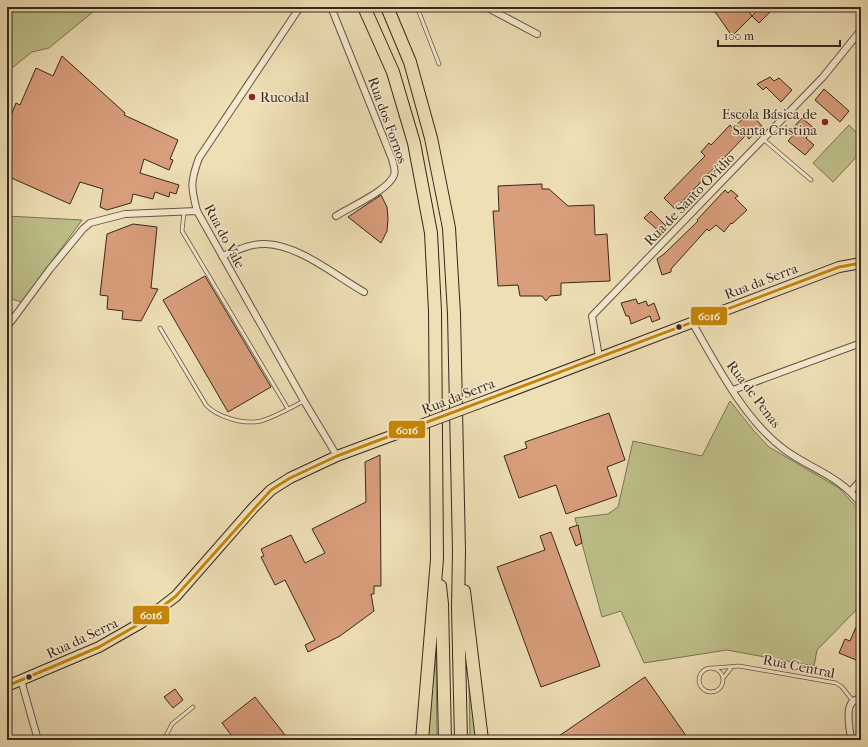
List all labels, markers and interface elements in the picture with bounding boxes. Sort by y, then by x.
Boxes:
scale bar [718,22,840,48]
text: 100 m [724,29,754,43]
street label: Rua dos Fornos [364,75,411,166]
place label: Rucodal [260,89,309,106]
marker: Rucodal [247,92,257,102]
place label: Escola Básica de Santa Cristina [722,106,818,139]
marker: Escola Básica de Santa Cristina [820,117,830,127]
street label: Rua de Santo Ovídio [641,149,738,249]
street label: Rua do Vale [201,201,249,271]
street label: Rua da Serra [722,260,801,303]
line badge: 6016 [690,306,728,326]
text: 6016 [698,310,721,323]
unlabelled marker [674,322,684,332]
street label: Rua de Penas [723,357,784,431]
street label: Rua da Serra [419,375,498,418]
line badge: 6016 [388,420,426,439]
text: 6016 [396,424,419,437]
line badge: 6016 [132,605,170,625]
text: 6016 [140,609,163,622]
street label: Rua da Serra [44,614,121,662]
street label: Rua Central [761,651,836,682]
unlabelled marker [24,672,34,682]

